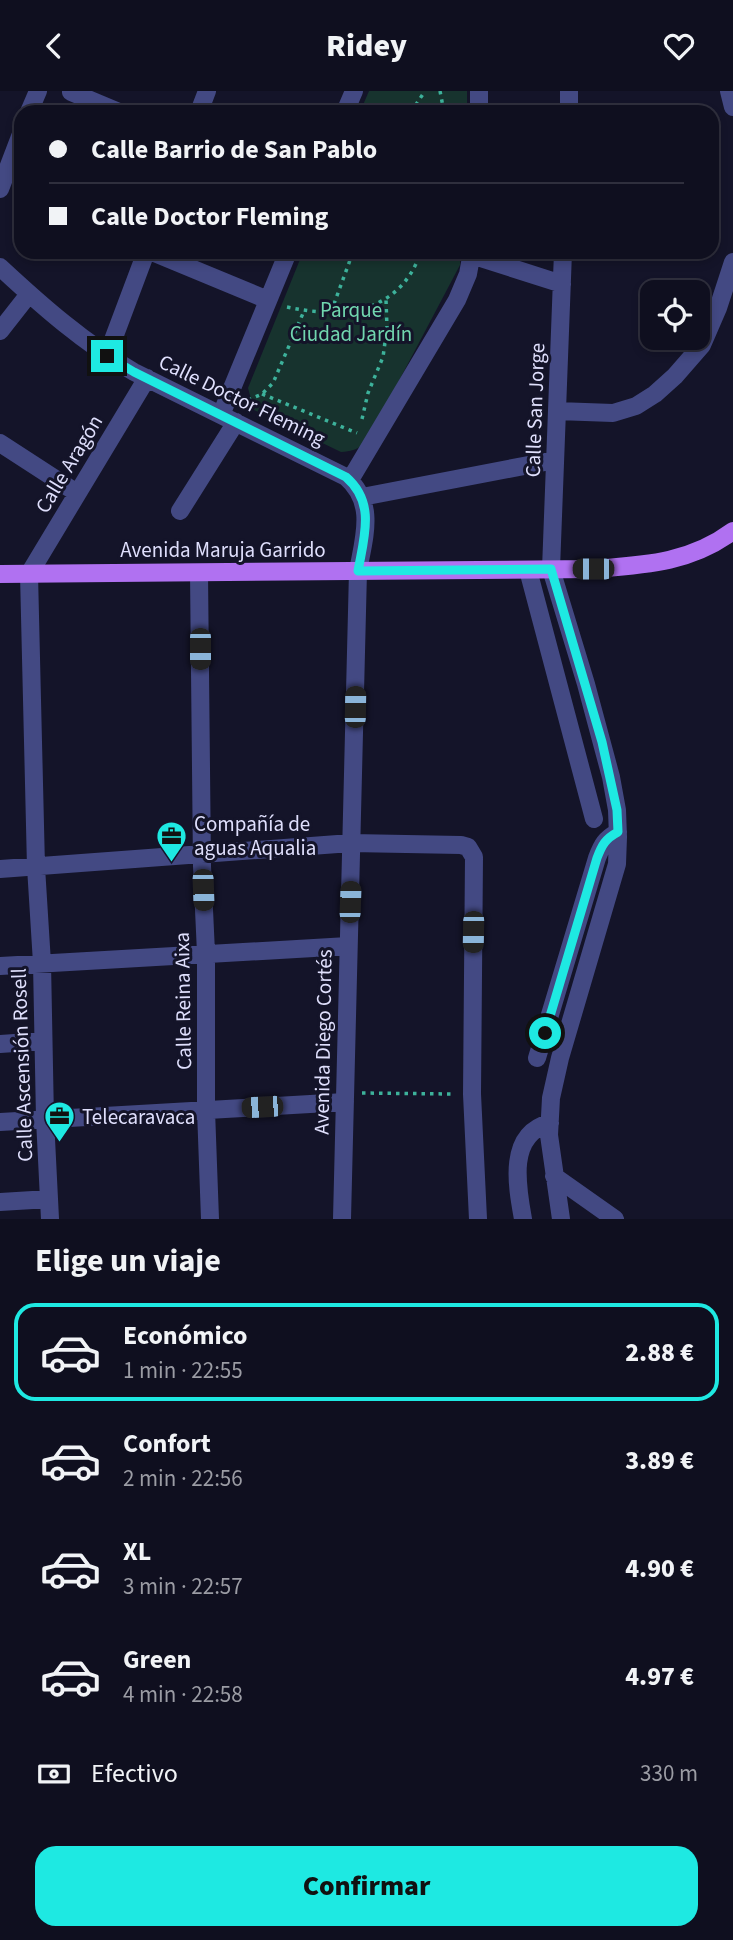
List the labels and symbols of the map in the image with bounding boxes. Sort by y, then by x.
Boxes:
park label: Parque Ciudad Jardín [290,295,412,349]
route end [91,340,123,372]
street label: Calle San Jorge [518,342,552,478]
street label: Calle Doctor Fleming [154,347,331,454]
street label: Calle Aragón [28,409,110,519]
street label: Avenida Maruja Garrido [120,535,326,565]
car [573,559,615,580]
car [190,628,211,670]
car [345,686,366,728]
place label: Compañía de aguas Aqualia [194,809,316,863]
office icon: Compañía de aguas Aqualia [154,819,188,863]
car [192,869,215,911]
car [339,881,362,923]
car [463,911,484,953]
street label: Calle Reina Aixa [167,932,199,1070]
street label: Avenida Diego Cortés [306,949,340,1135]
street label: Calle Ascensión Rosell [4,968,40,1162]
route start [529,1017,561,1049]
car [241,1095,284,1119]
office icon: Telecaravaca [42,1100,76,1144]
place label: Telecaravaca [82,1102,195,1132]

